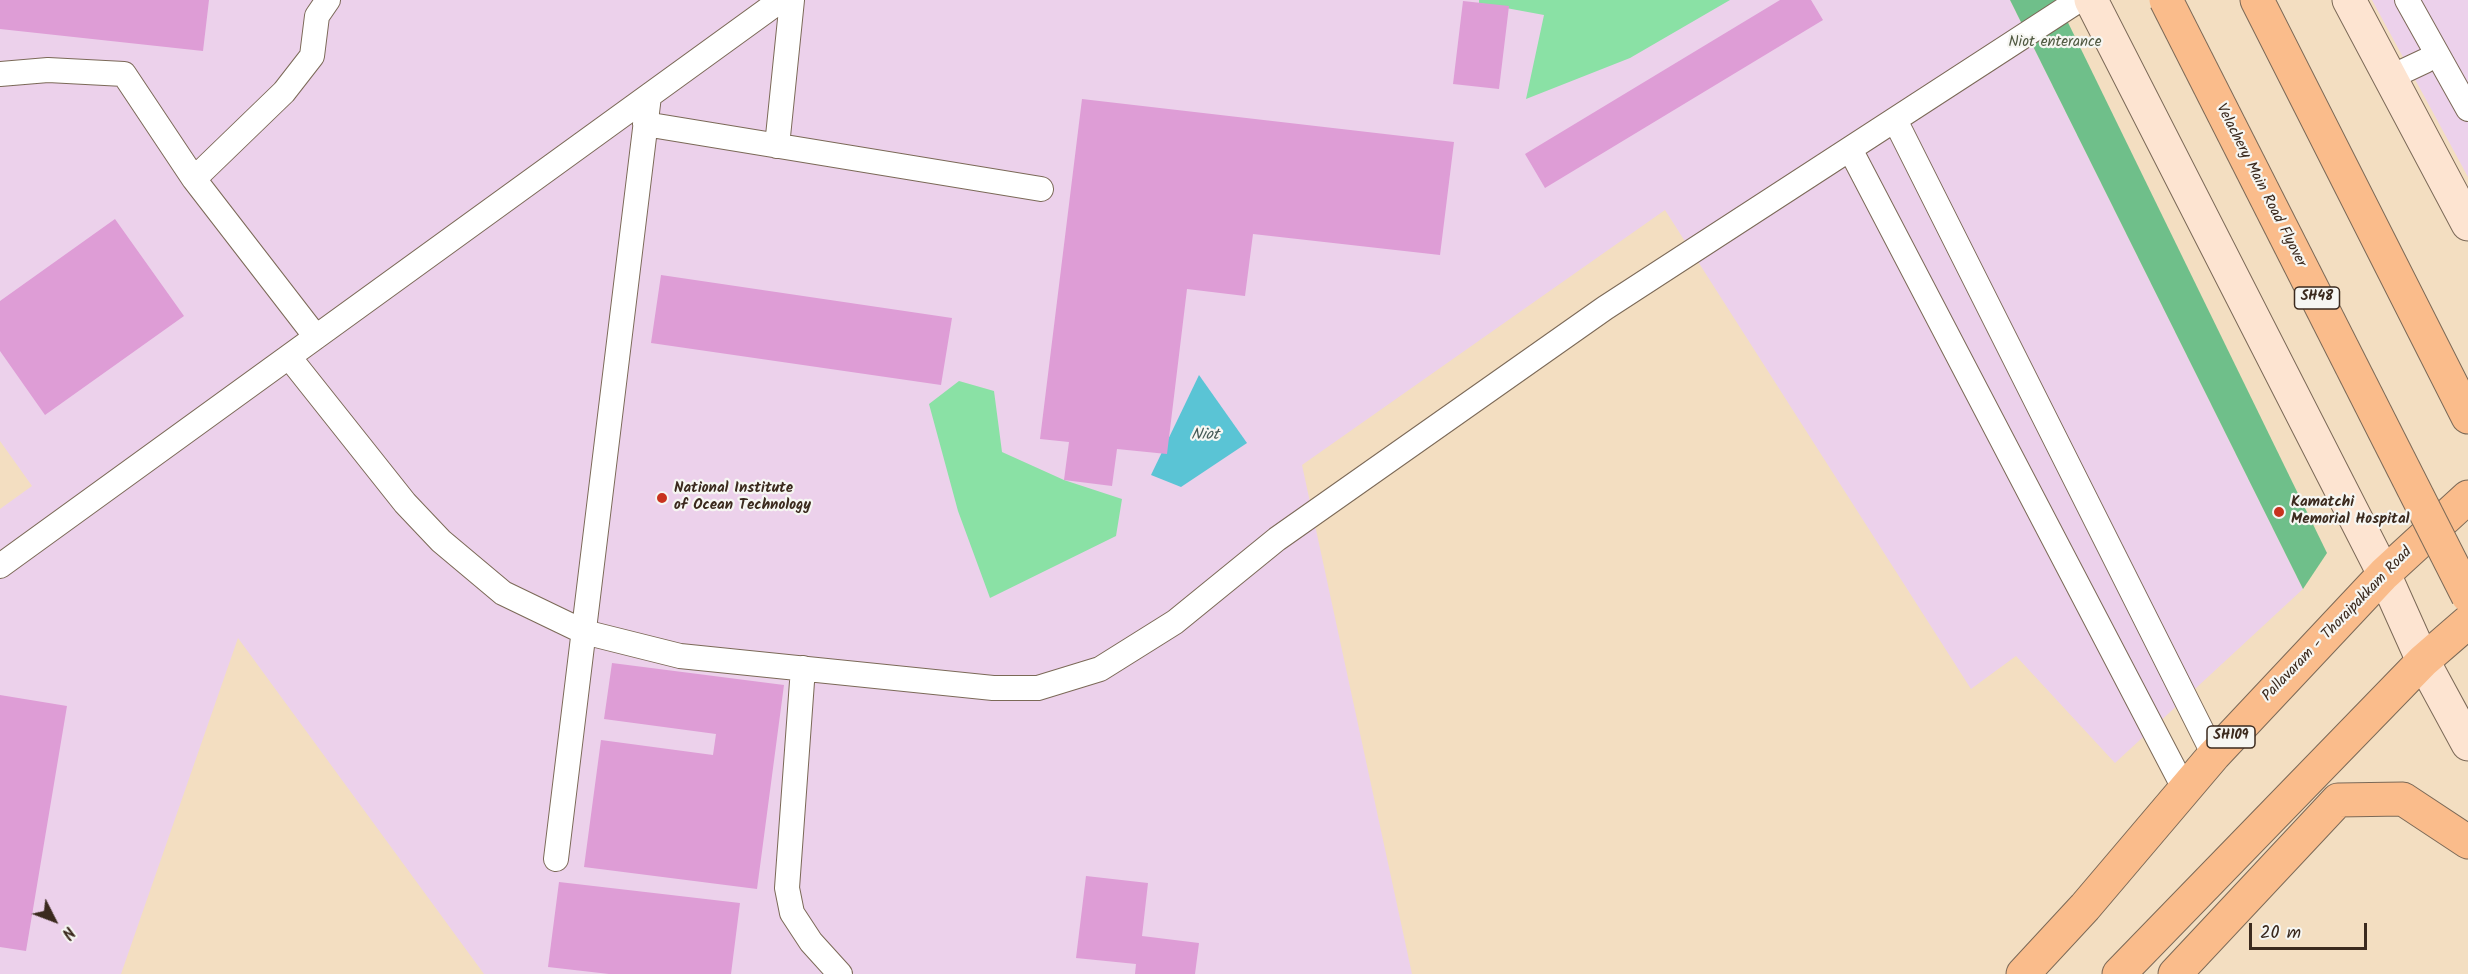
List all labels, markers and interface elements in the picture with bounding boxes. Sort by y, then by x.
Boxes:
park label: Niot enterance [2008,34,2102,52]
street label: Velachery Main Road Flyover [2211,101,2309,271]
road number: SH48 [2294,287,2340,309]
water label: Niot [1191,426,1219,446]
place label: National Institute of Ocean Technology [674,480,811,515]
marker: National Institute of Ocean Technology [655,491,669,505]
place label: Kamatchi Memorial Hospital [2291,494,2410,529]
marker: Kamatchi Memorial Hospital [2272,505,2286,519]
street label: Pallavaram - Thoraipakkam Road [2259,544,2417,706]
road number: SH109 [2207,726,2255,748]
north arrow [24,890,84,950]
scale bar [2252,911,2370,949]
text: 20 m [2260,919,2301,948]
text: N [55,920,80,944]

